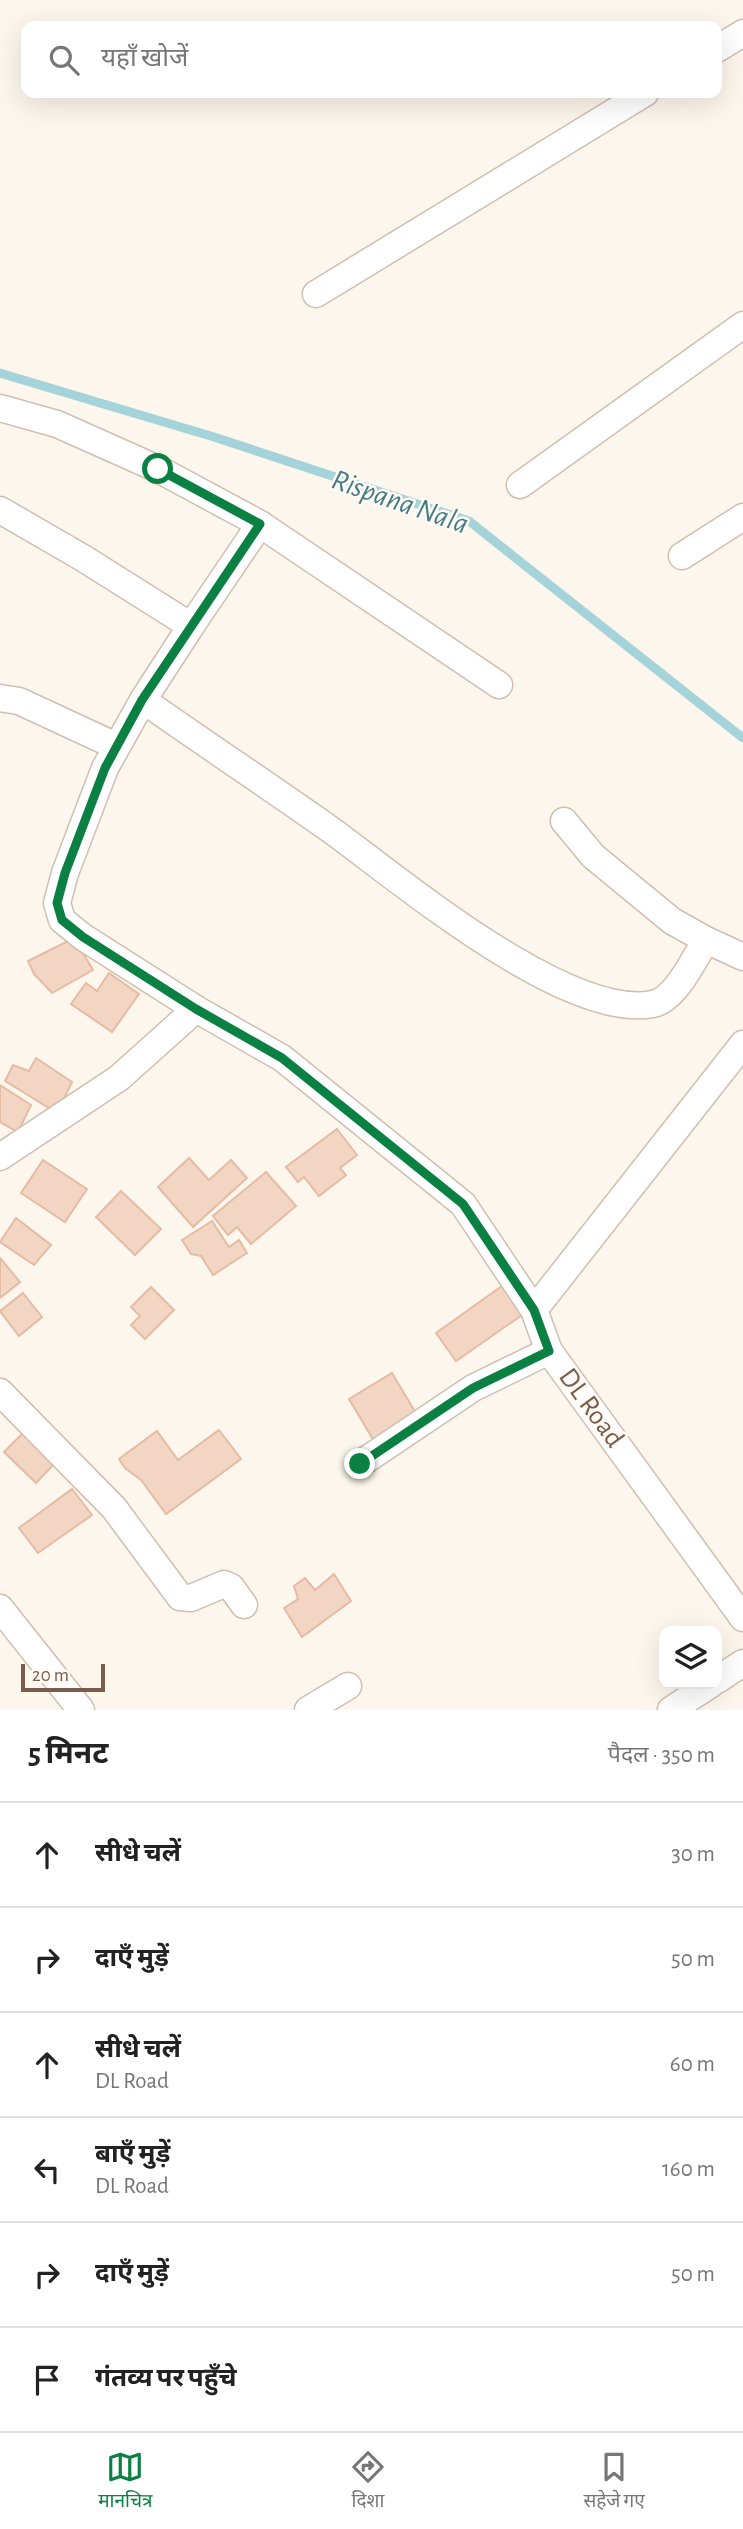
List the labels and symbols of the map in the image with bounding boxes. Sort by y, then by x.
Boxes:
route start [142,453,173,484]
water label: Rispana Nala [328,465,472,539]
street label: DL Road [553,1363,629,1453]
route end [344,1448,375,1479]
scale bar [21,1661,105,1693]

